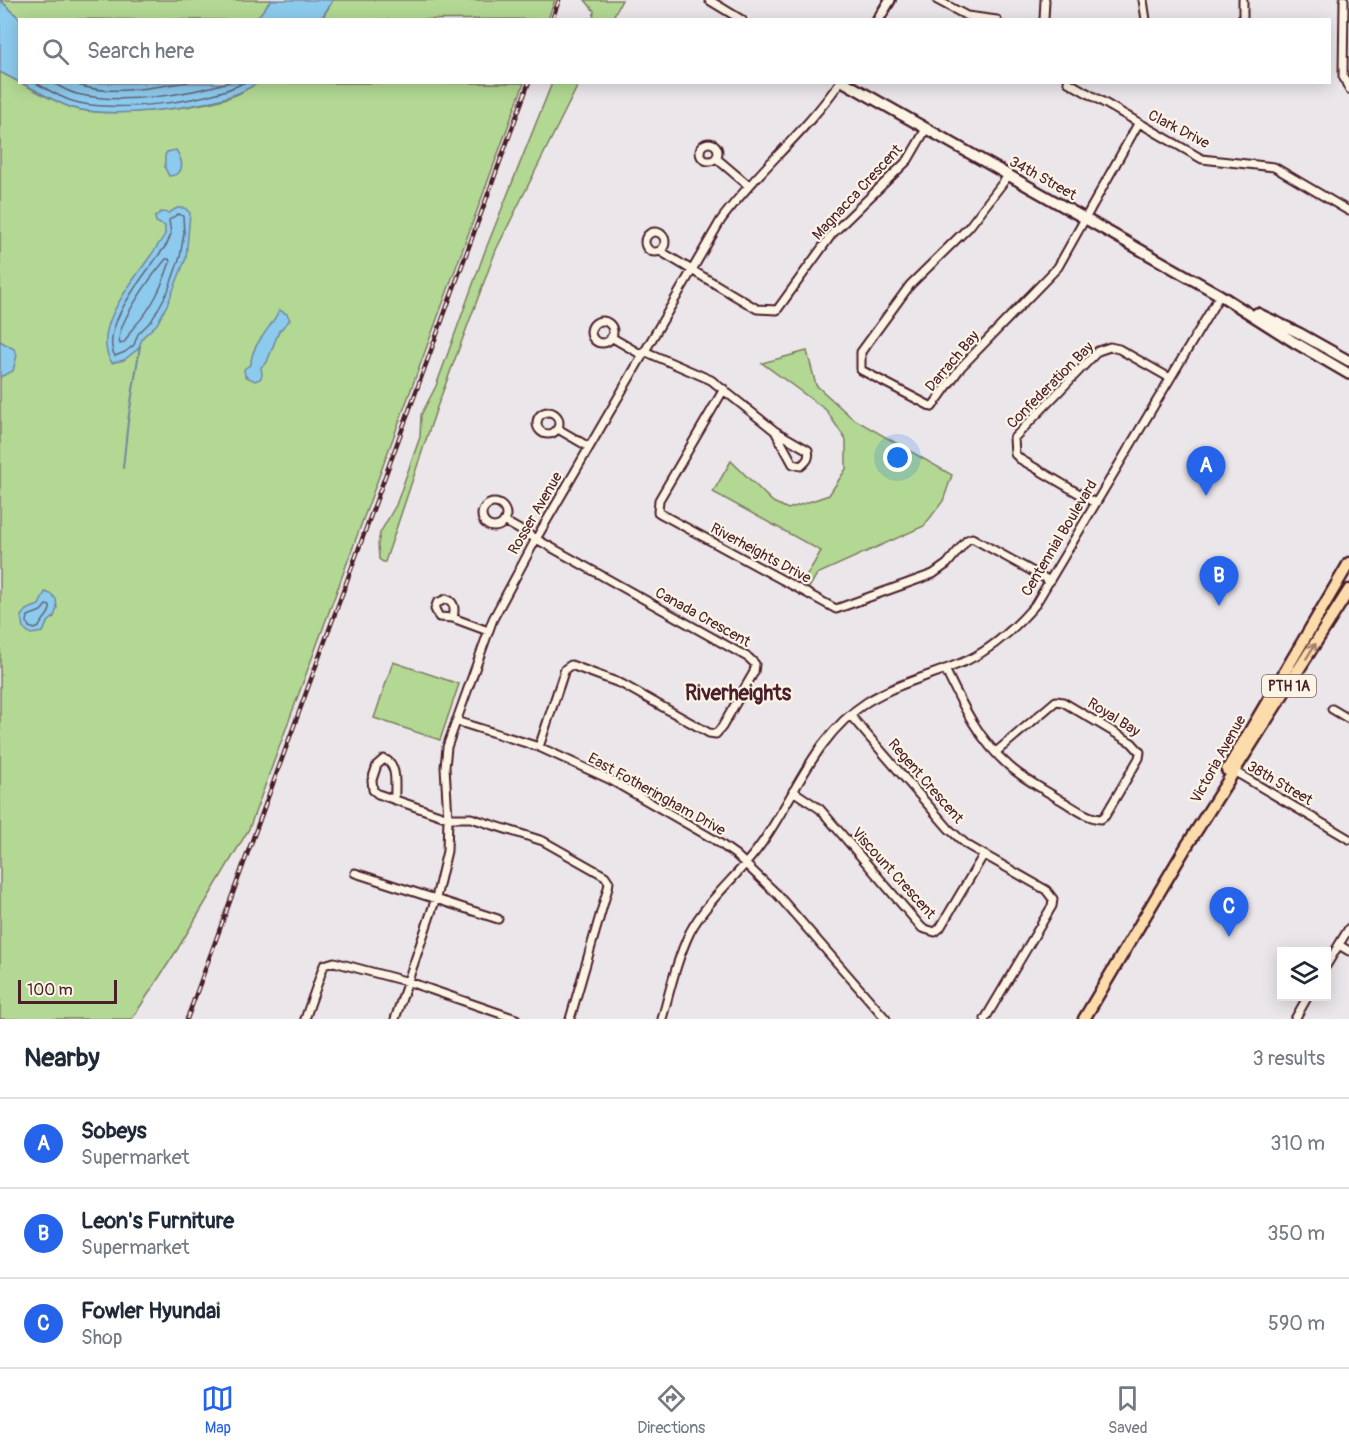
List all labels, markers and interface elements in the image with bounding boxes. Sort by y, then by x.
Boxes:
search box [18,18,1331,84]
icon: search [39,35,72,68]
text: Search here [87,37,194,65]
street label: Clark Drive [1145,106,1213,153]
street label: Magnacca Crescent [808,140,907,244]
street label: 34th Street [1006,152,1081,205]
street label: Darrach Bay [921,326,984,396]
street label: Confederation Bay [1003,337,1098,433]
your location [883,443,912,472]
pin: A [1186,446,1226,496]
street label: Rosser Avenue [504,468,567,558]
street label: Centennial Boulevard [1017,477,1102,600]
street label: Riverheights Drive [707,519,815,588]
pin: B [1200,556,1238,606]
street label: Canada Crescent [652,583,755,652]
one-way arrow [1304,643,1317,660]
road number: PTH 1A [1262,675,1316,697]
district label: Riverheights [685,680,792,707]
street label: Royal Bay [1084,694,1144,741]
street label: Victoria Avenue [1186,711,1251,807]
street label: Regent Crescent [884,735,968,828]
street label: East Fotheringham Drive [585,749,729,840]
street label: 38th Street [1243,757,1317,810]
street label: Viscount Crescent [848,824,940,924]
pin: C [1210,888,1248,937]
map controls [1277,947,1331,1001]
button: layers [1277,947,1331,1001]
scale bar [18,977,117,1004]
text: 100 m [27,980,73,1000]
text: Nearby [24,1042,100,1074]
text: 3 results [1253,1046,1325,1071]
text: Sobeys [81,1117,147,1145]
text: A [37,1131,50,1156]
text: 310 m [1270,1131,1325,1156]
text: Supermarket [81,1145,190,1170]
text: Leon's Furniture [81,1207,234,1235]
text: B [38,1221,49,1246]
text: 350 m [1267,1221,1325,1246]
text: Supermarket [81,1235,190,1260]
text: Fowler Hyundai [81,1297,220,1325]
text: C [37,1311,50,1336]
text: 590 m [1268,1311,1325,1336]
text: Shop [81,1325,122,1350]
tab: Map [201,1382,234,1438]
tab: Directions [637,1382,705,1438]
tab: Saved [1108,1382,1148,1438]

